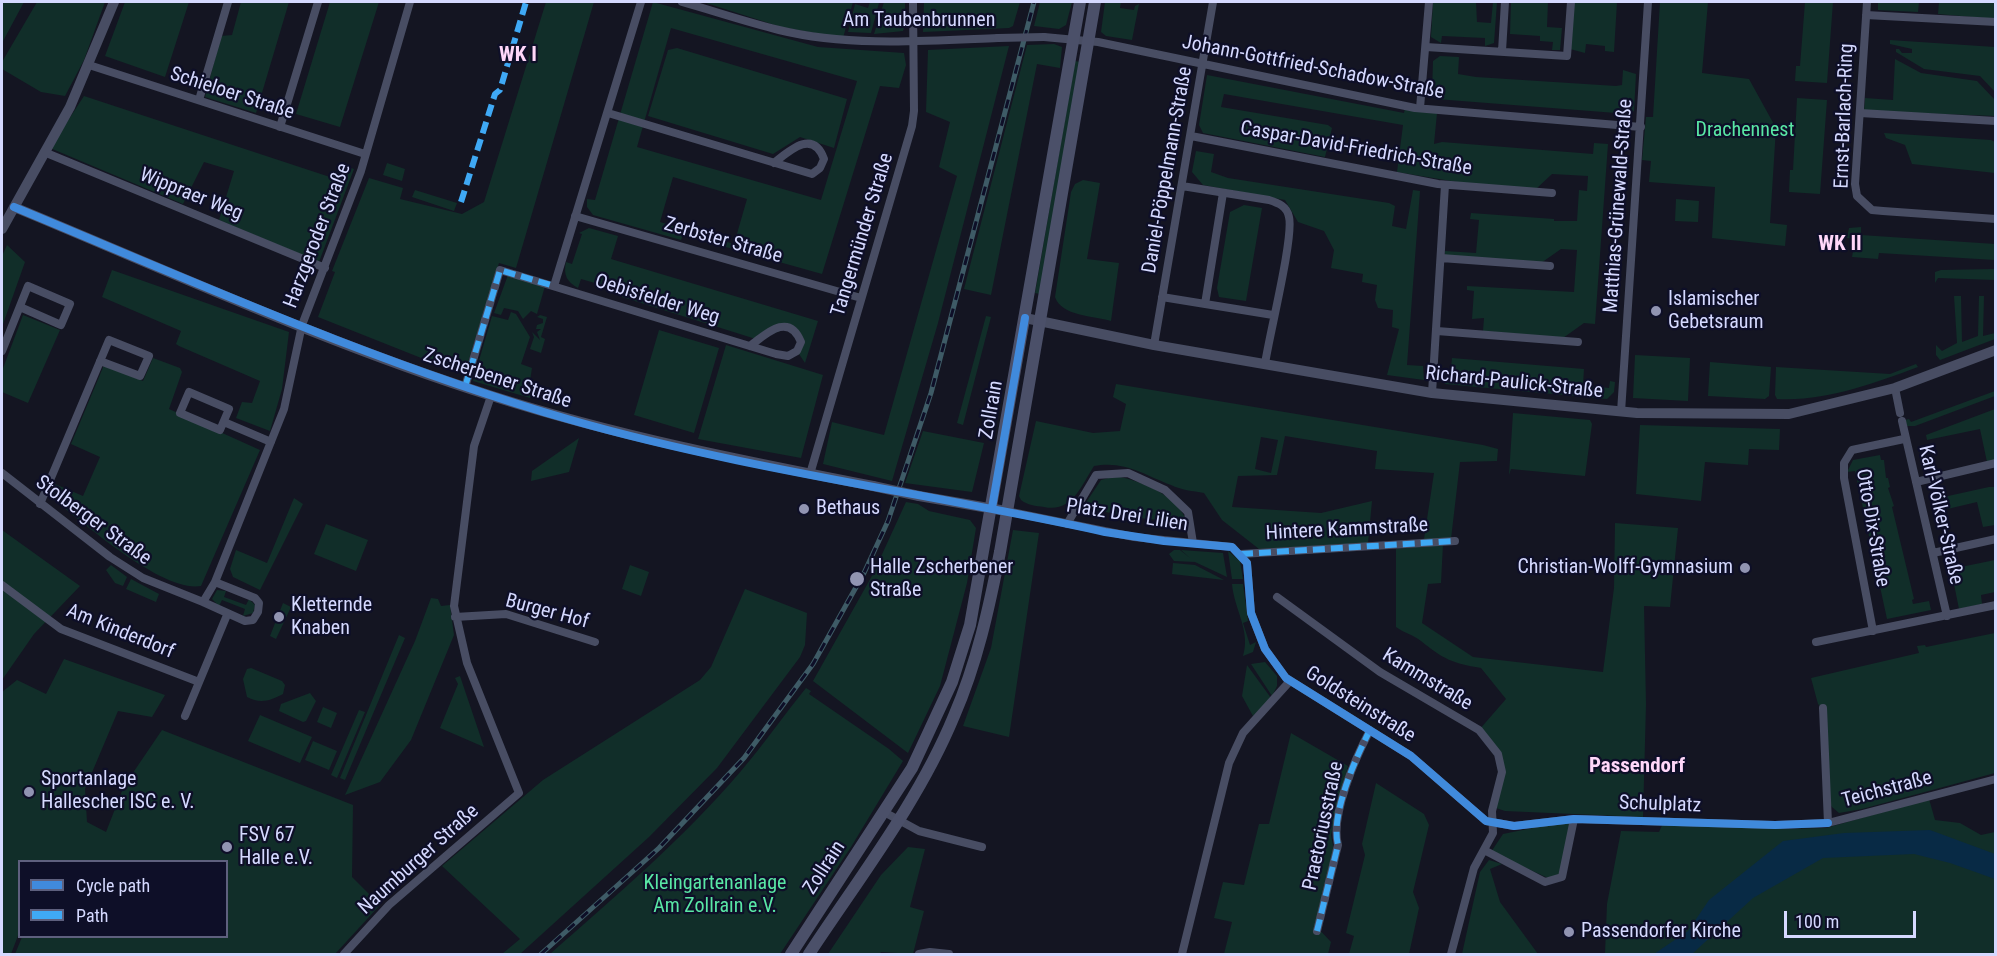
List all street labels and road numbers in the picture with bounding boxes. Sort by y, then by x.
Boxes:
street label: Am Taubenbrunnen [843,9,995,33]
street label: Johann-Gottfried-Schadow-Straße [1180,31,1446,105]
street label: Ernst-Barlach-Ring [1830,43,1860,189]
street label: Schieloer Straße [167,63,297,125]
street label: Daniel-Pöppelmann-Straße [1138,65,1198,275]
street label: Matthias-Grünewald-Straße [1600,98,1638,314]
street label: Caspar-David-Friedrich-Straße [1238,117,1474,181]
street label: Tangermünder Straße [827,150,899,320]
street label: Harzgeroder Straße [279,160,357,312]
street label: Wippraer Weg [136,163,246,227]
street label: Zerbster Straße [661,213,785,269]
street label: Oebisfelder Weg [592,270,722,330]
street label: Zscherbener Straße [420,344,574,414]
street label: Richard-Paulick-Straße [1424,362,1604,404]
street label: Zollrain [975,379,1009,441]
street label: Karl-Völker-Straße [1912,443,1968,587]
street label: Otto-Dix-Straße [1850,467,1894,589]
street label: Stolberger Straße [30,471,156,571]
street label: Platz Drei Lilien [1064,495,1190,537]
street label: Hintere Kammstraße [1265,514,1429,546]
street label: Burger Hof [503,589,591,635]
street label: Am Kinderdorf [63,600,177,664]
street label: Kammstraße [1378,644,1476,716]
street label: Goldsteinstraße [1301,662,1419,748]
street label: Praetoriusstraße [1299,759,1349,893]
street label: Teichstraße [1839,766,1935,814]
street label: Schulplatz [1618,792,1702,818]
street label: Naumburger Straße [354,800,484,920]
street label: Zollrain [799,837,851,899]

